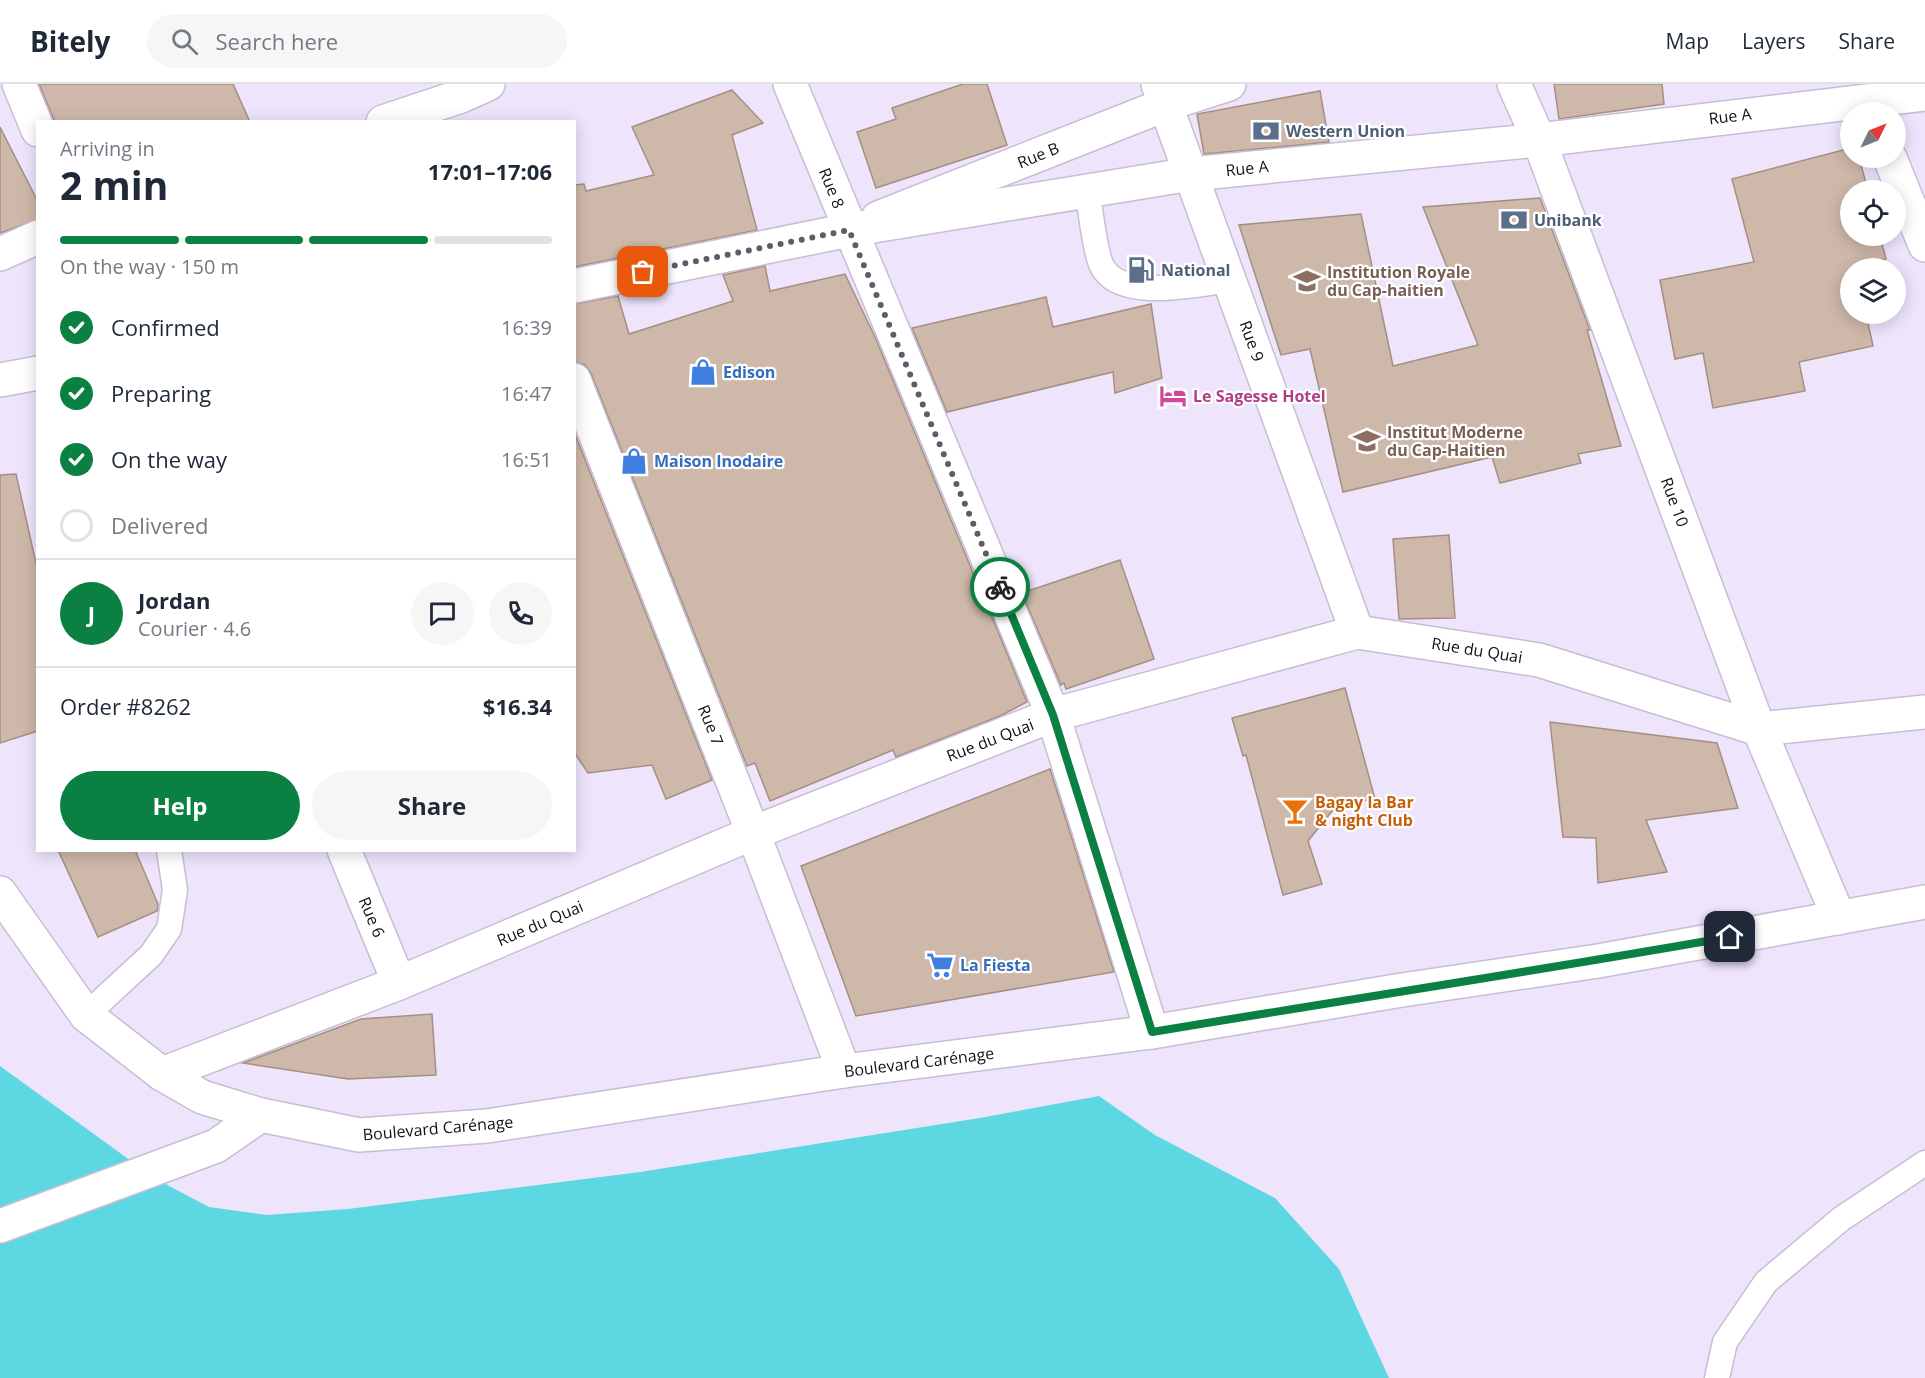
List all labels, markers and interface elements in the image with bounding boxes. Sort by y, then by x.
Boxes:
search box [147,14,567,68]
text: Bitely [30,22,111,60]
icon: search [168,25,201,58]
text: Search here [216,26,338,56]
text: Map [1666,27,1709,55]
text: Layers [1742,27,1806,55]
text: Share [1839,27,1895,55]
street label: Rue A [1707,102,1754,130]
north arrow [1840,102,1906,168]
map controls [1840,102,1906,324]
bank icon: Western Union [1251,116,1281,146]
place label: Western Union [1286,120,1405,142]
text: Arriving in [60,135,155,162]
street label: Rue B [1014,137,1062,173]
street label: Rue A [1224,155,1270,181]
text: 17:01–17:06 [428,156,552,186]
text: 2 min [60,158,168,211]
street label: Rue 8 [814,164,850,212]
button: locate [1840,180,1906,246]
bank icon: Unibank [1499,205,1529,235]
place label: Unibank [1534,209,1602,231]
pin [617,246,668,297]
text: On the way · 150 m [60,253,239,280]
icon: bag [626,255,659,288]
fuel station icon: National [1126,255,1156,285]
button: layers [1840,258,1906,324]
place label: National [1161,259,1230,281]
place label: Institution Royale du Cap-haitien [1327,261,1470,301]
school or university icon: Institution Royale du Cap-haitien [1292,266,1322,296]
icon: check [60,311,93,344]
text: Confirmed [111,312,220,342]
text: 16:39 [501,314,552,341]
street label: Rue 9 [1234,318,1270,364]
shop icon: Edison [688,357,718,387]
place label: Edison [723,361,775,383]
icon: check [60,377,93,410]
text: Preparing [111,378,211,408]
text: 16:47 [501,380,552,407]
hotel icon: Le Sagesse Hotel [1158,381,1188,411]
place label: Le Sagesse Hotel [1193,385,1326,407]
place label: Institut Moderne du Cap-Haitien [1387,421,1523,461]
school or university icon: Institut Moderne du Cap-Haitien [1352,426,1382,456]
icon: check [60,443,93,476]
text: On the way [111,444,227,474]
text: 16:51 [501,446,552,473]
shop icon: Maison Inodaire [619,446,649,476]
place label: Maison Inodaire [654,450,783,472]
street label: Rue 10 [1656,474,1694,530]
text: Delivered [111,510,209,540]
courier [970,557,1030,617]
icon: bike [984,571,1017,604]
button: chat [411,582,474,645]
button: phone [489,582,552,645]
text: Jordan [138,585,211,615]
text: J [88,598,95,628]
text: Courier · 4.6 [138,615,251,642]
street label: Rue du Quai [1430,632,1524,668]
text: Order #8262 [60,691,191,721]
text: $16.34 [483,691,552,721]
street label: Rue 7 [693,701,729,749]
street label: Rue du Quai [943,713,1037,767]
button: Help [60,771,300,840]
button: Share [312,771,552,840]
place label: Bagay la Bar & night Club [1315,791,1414,831]
bar icon: Bagay la Bar & night Club [1280,796,1310,826]
street label: Rue 6 [354,893,390,941]
street label: Rue du Quai [493,895,587,951]
pin [1704,911,1755,962]
icon: home [1713,920,1746,953]
supermarket icon: La Fiesta [925,950,955,980]
place label: La Fiesta [960,954,1031,976]
street label: Boulevard Carénage [843,1042,995,1082]
street label: Boulevard Carénage [362,1110,514,1146]

